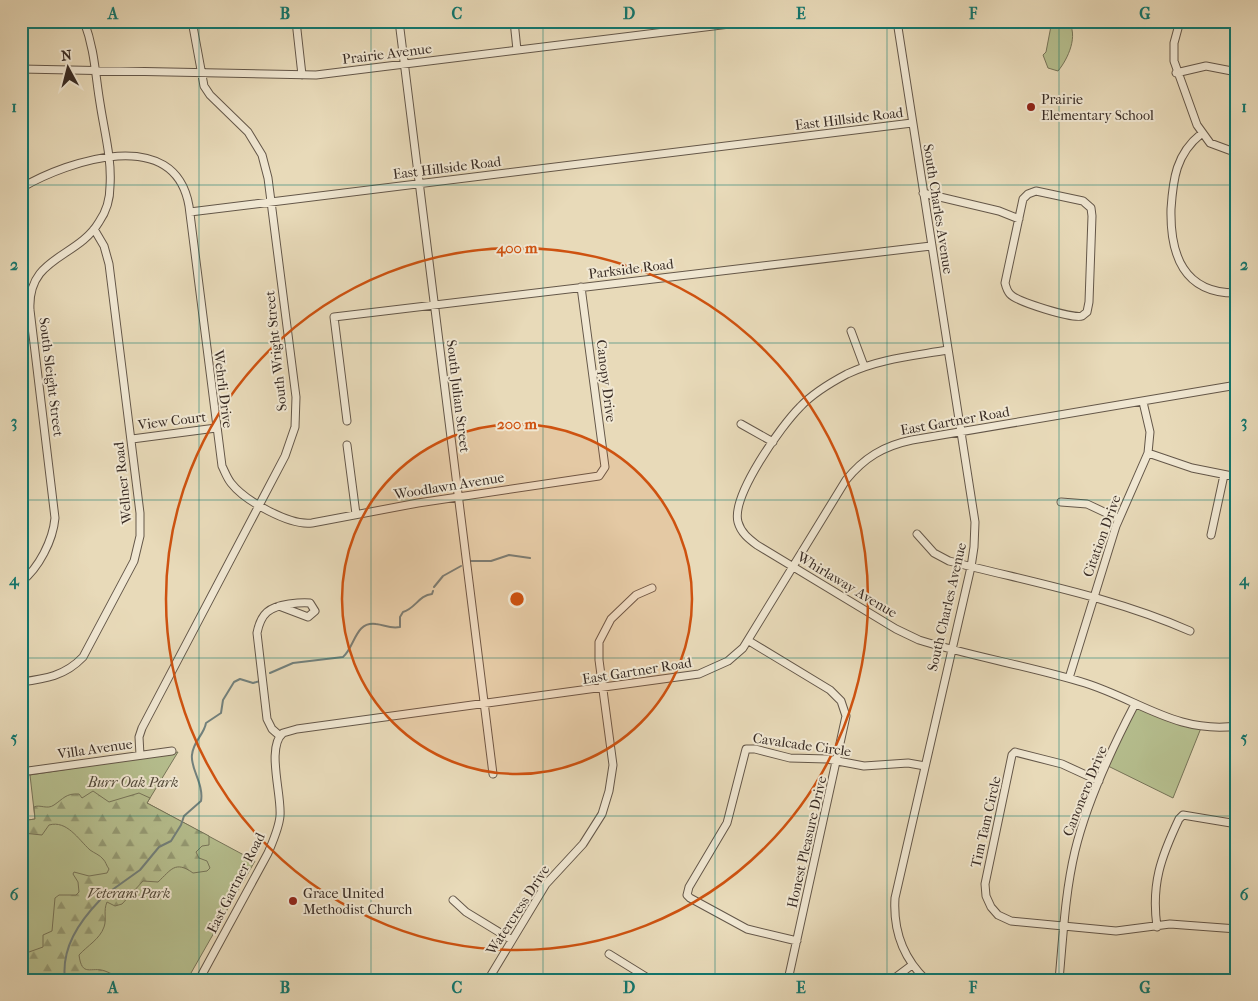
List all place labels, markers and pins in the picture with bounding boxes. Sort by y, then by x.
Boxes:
place label: Prairie Elementary School [1041,91,1154,124]
marker: Prairie Elementary School [1025,101,1037,113]
centre of rings [508,590,526,608]
place label: Grace United Methodist Church [303,885,412,918]
marker: Grace United Methodist Church [287,895,299,907]

